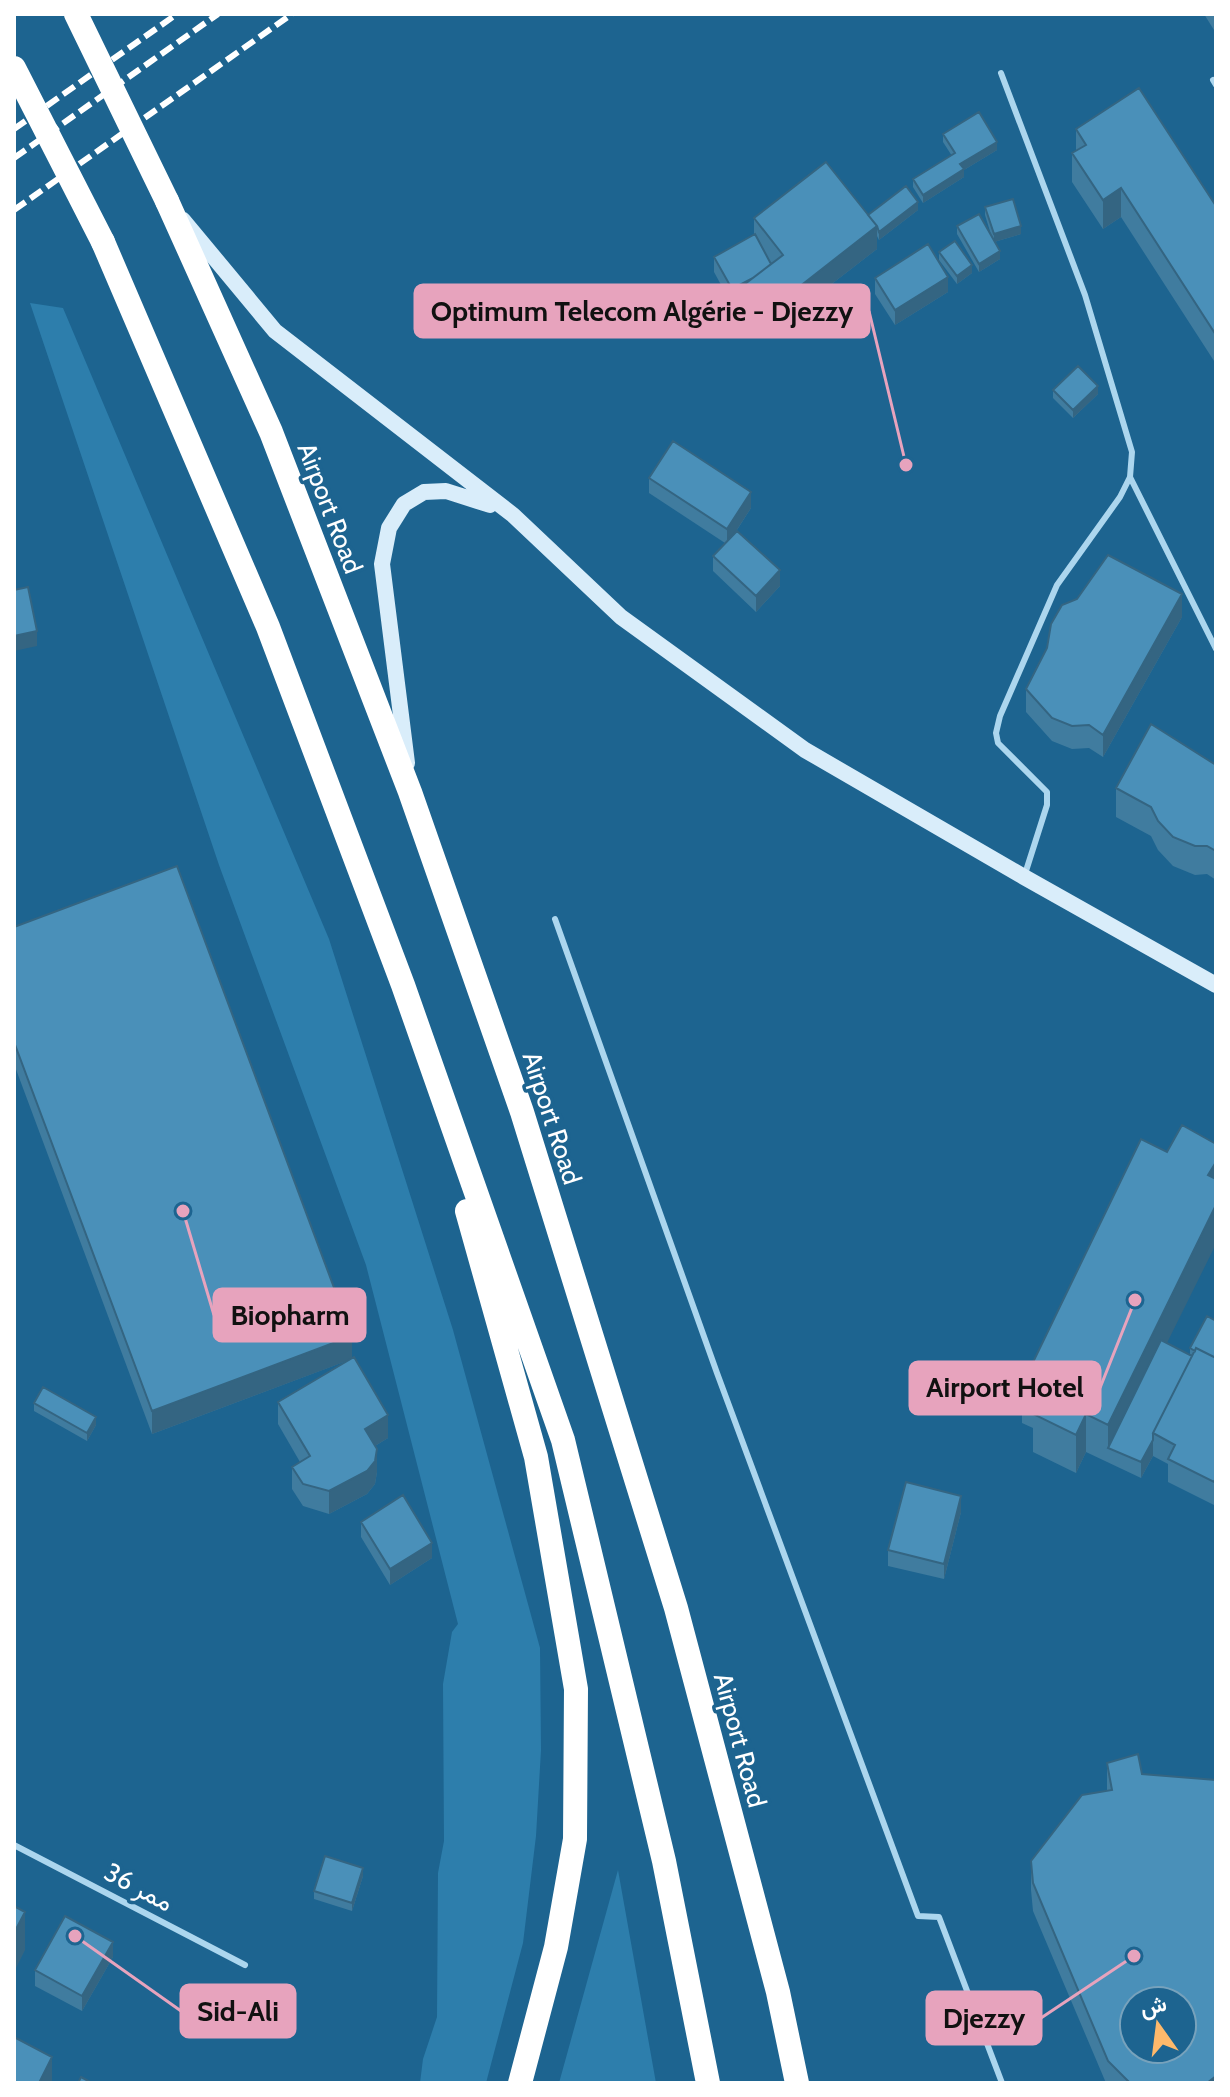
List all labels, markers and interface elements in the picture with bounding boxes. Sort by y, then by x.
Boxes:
callout: Optimum Telecom Algérie - Djezzy [415,285,869,337]
text: Optimum Telecom Algérie - Djezzy [431,294,853,328]
street label: Airport Road [290,438,370,578]
street label: Airport Road [515,1048,589,1188]
callout: Biopharm [214,1289,365,1341]
text: Biopharm [231,1298,350,1332]
callout: Airport Hotel [910,1362,1100,1414]
text: Airport Hotel [926,1370,1084,1404]
street label: Airport Road [707,1669,773,1811]
street label: ممر 36 [99,1856,179,1918]
callout: Sid-Ali [181,1985,295,2037]
north arrow [1118,1985,1198,2065]
text: ش [1137,1990,1169,2022]
callout: Djezzy [927,1992,1041,2044]
text: Sid-Ali [197,1994,279,2028]
text: Djezzy [943,2001,1025,2035]

